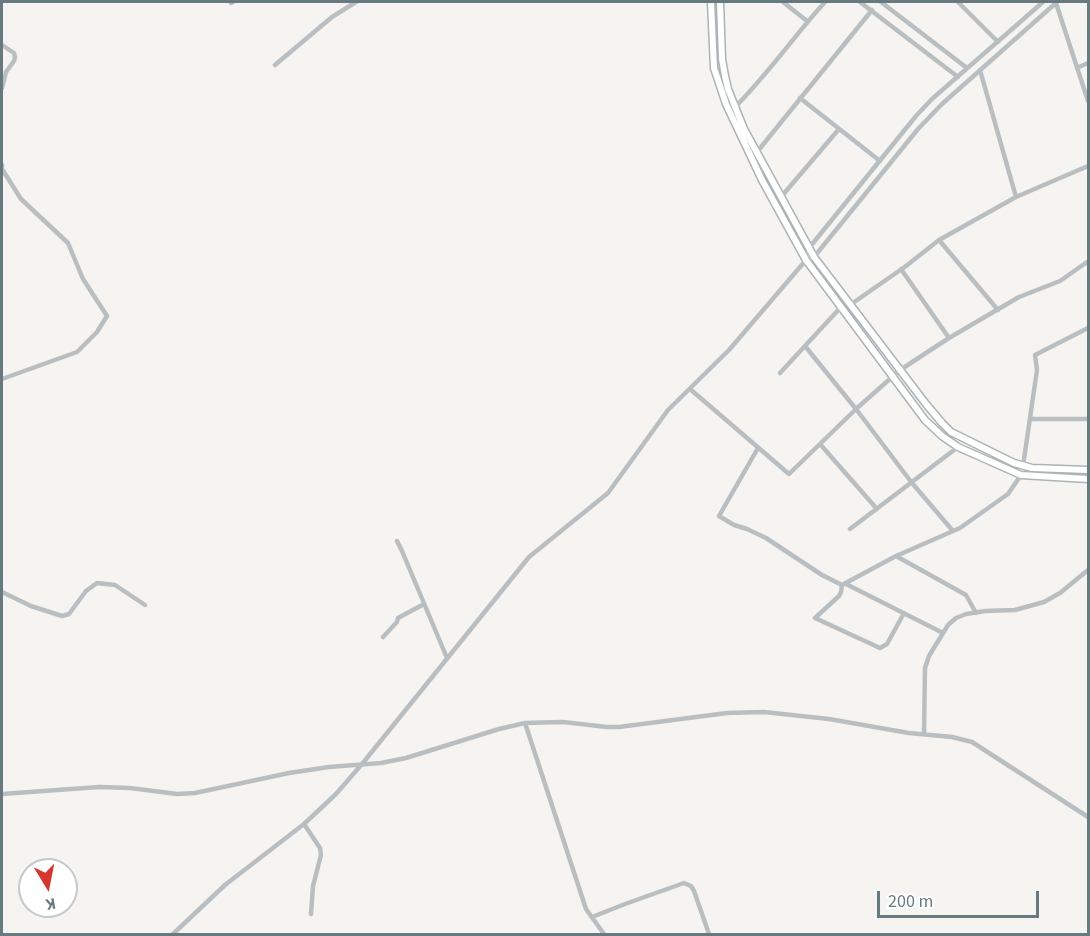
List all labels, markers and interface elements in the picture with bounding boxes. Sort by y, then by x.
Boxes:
north arrow [18,858,78,918]
scale bar [880,879,1042,917]
text: 200 m [888,889,933,914]
text: K [44,892,58,915]

